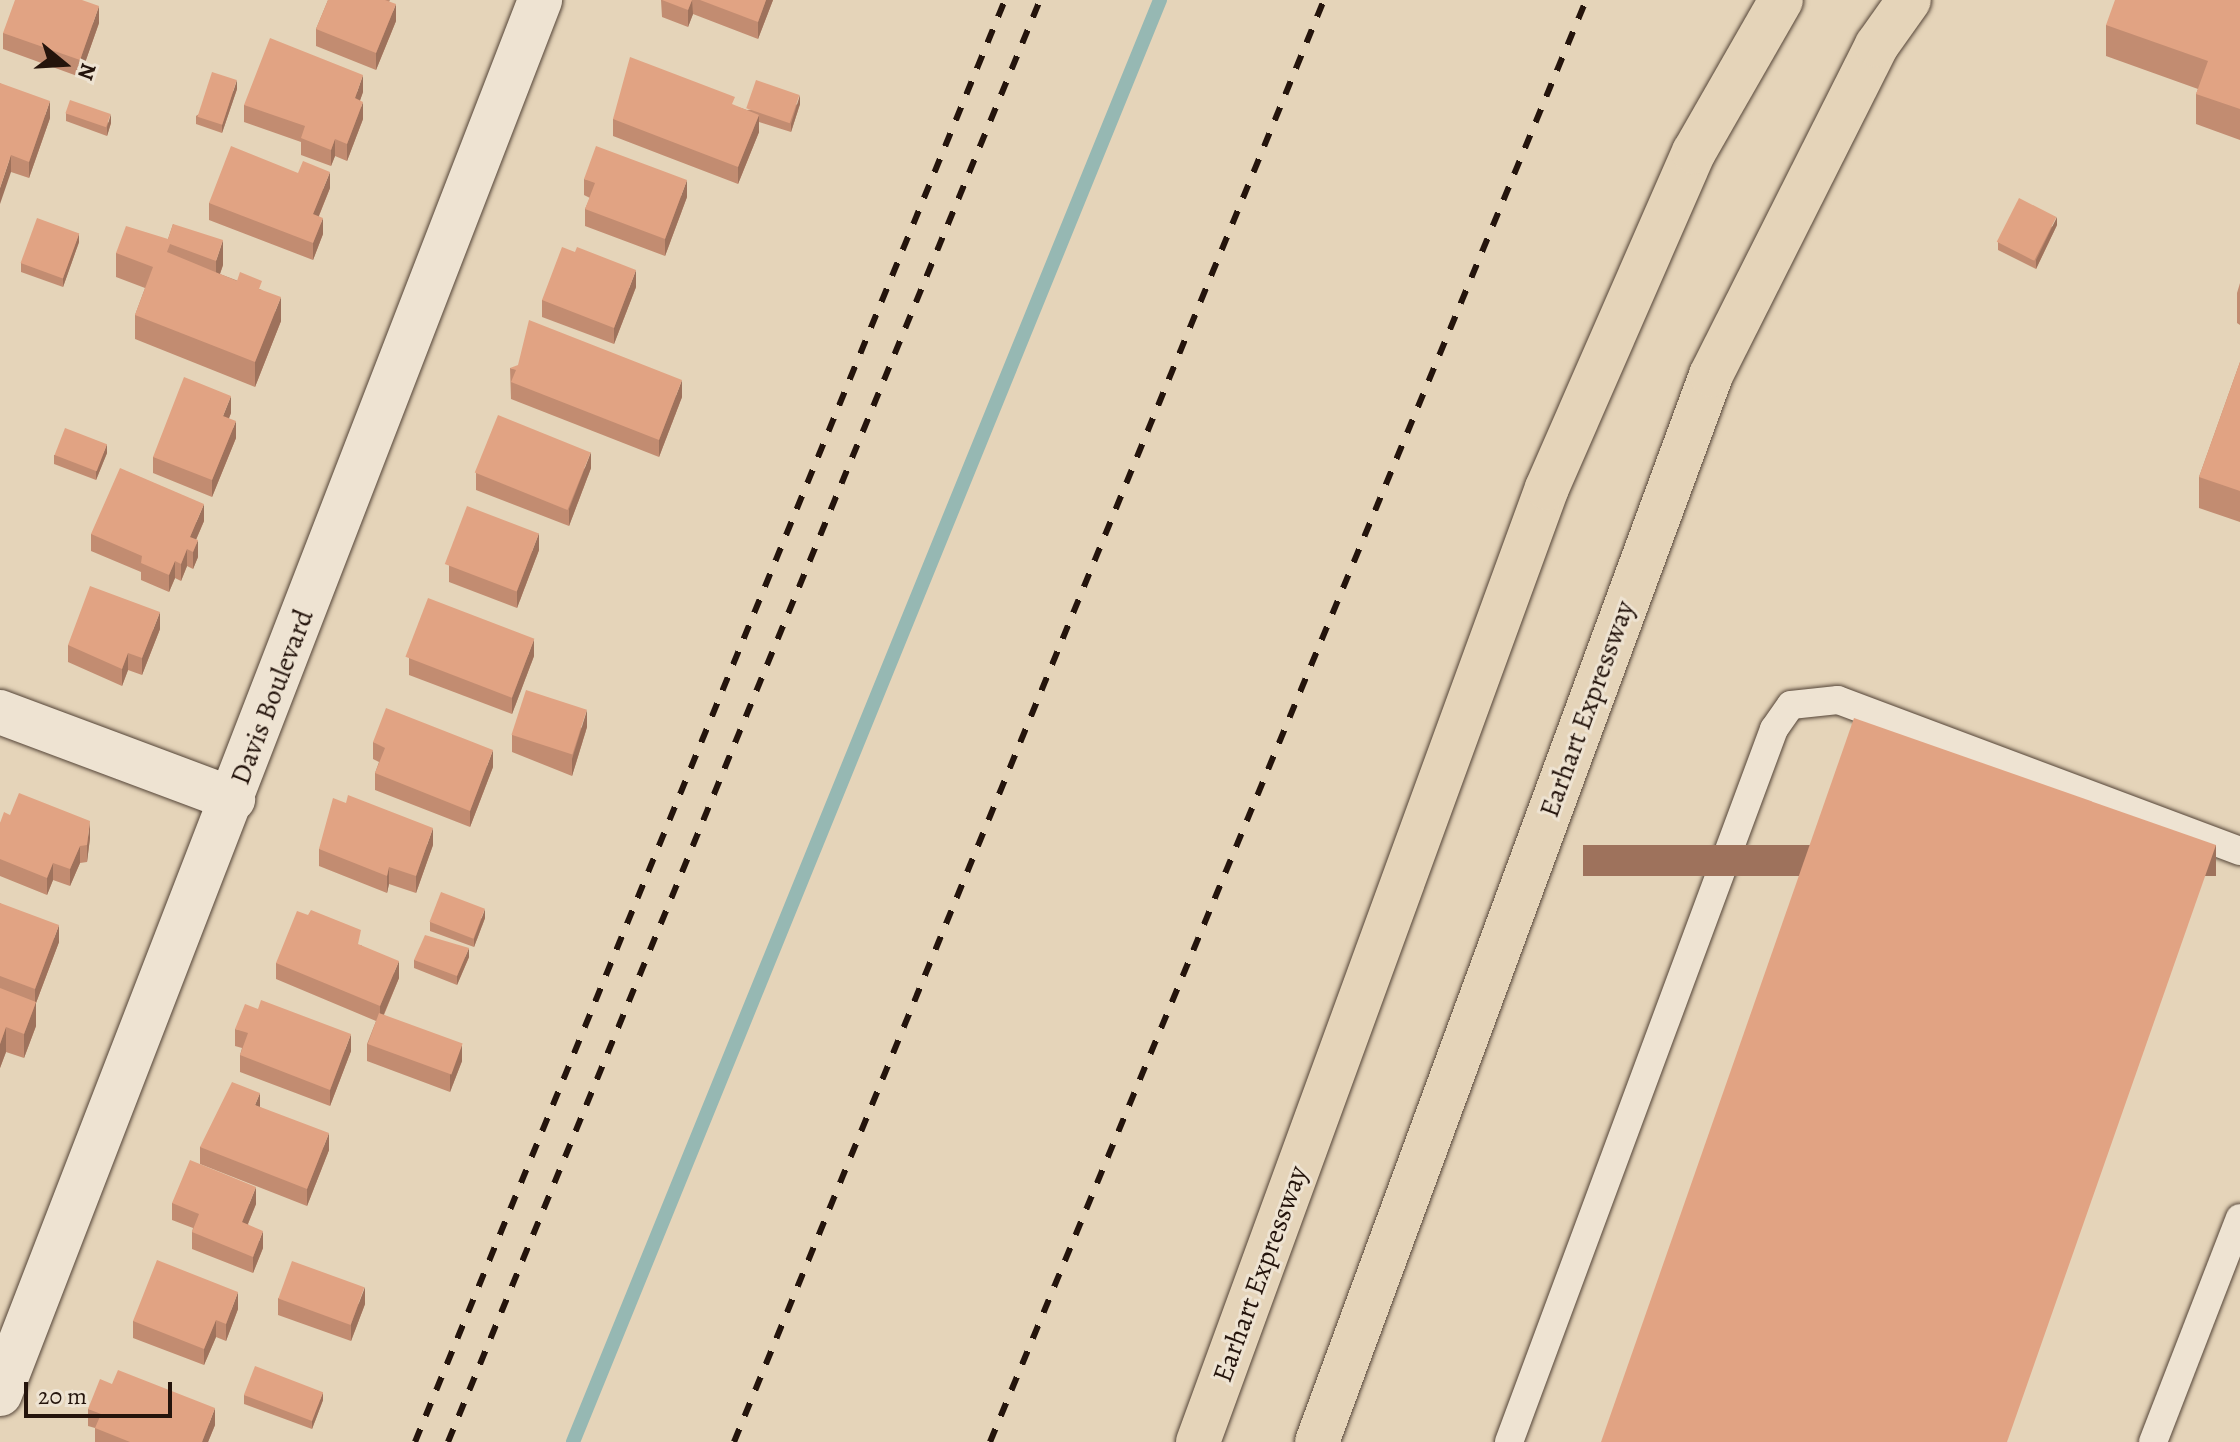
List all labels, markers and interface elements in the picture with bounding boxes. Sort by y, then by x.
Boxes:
north arrow [24,24,104,104]
text: N [70,59,104,84]
street label: Earhart Expressway [1532,596,1642,822]
street label: Davis Boulevard [223,605,321,789]
street label: Earhart Expressway [1205,1161,1315,1387]
scale bar [28,1366,176,1416]
text: 20 m [38,1380,87,1412]

